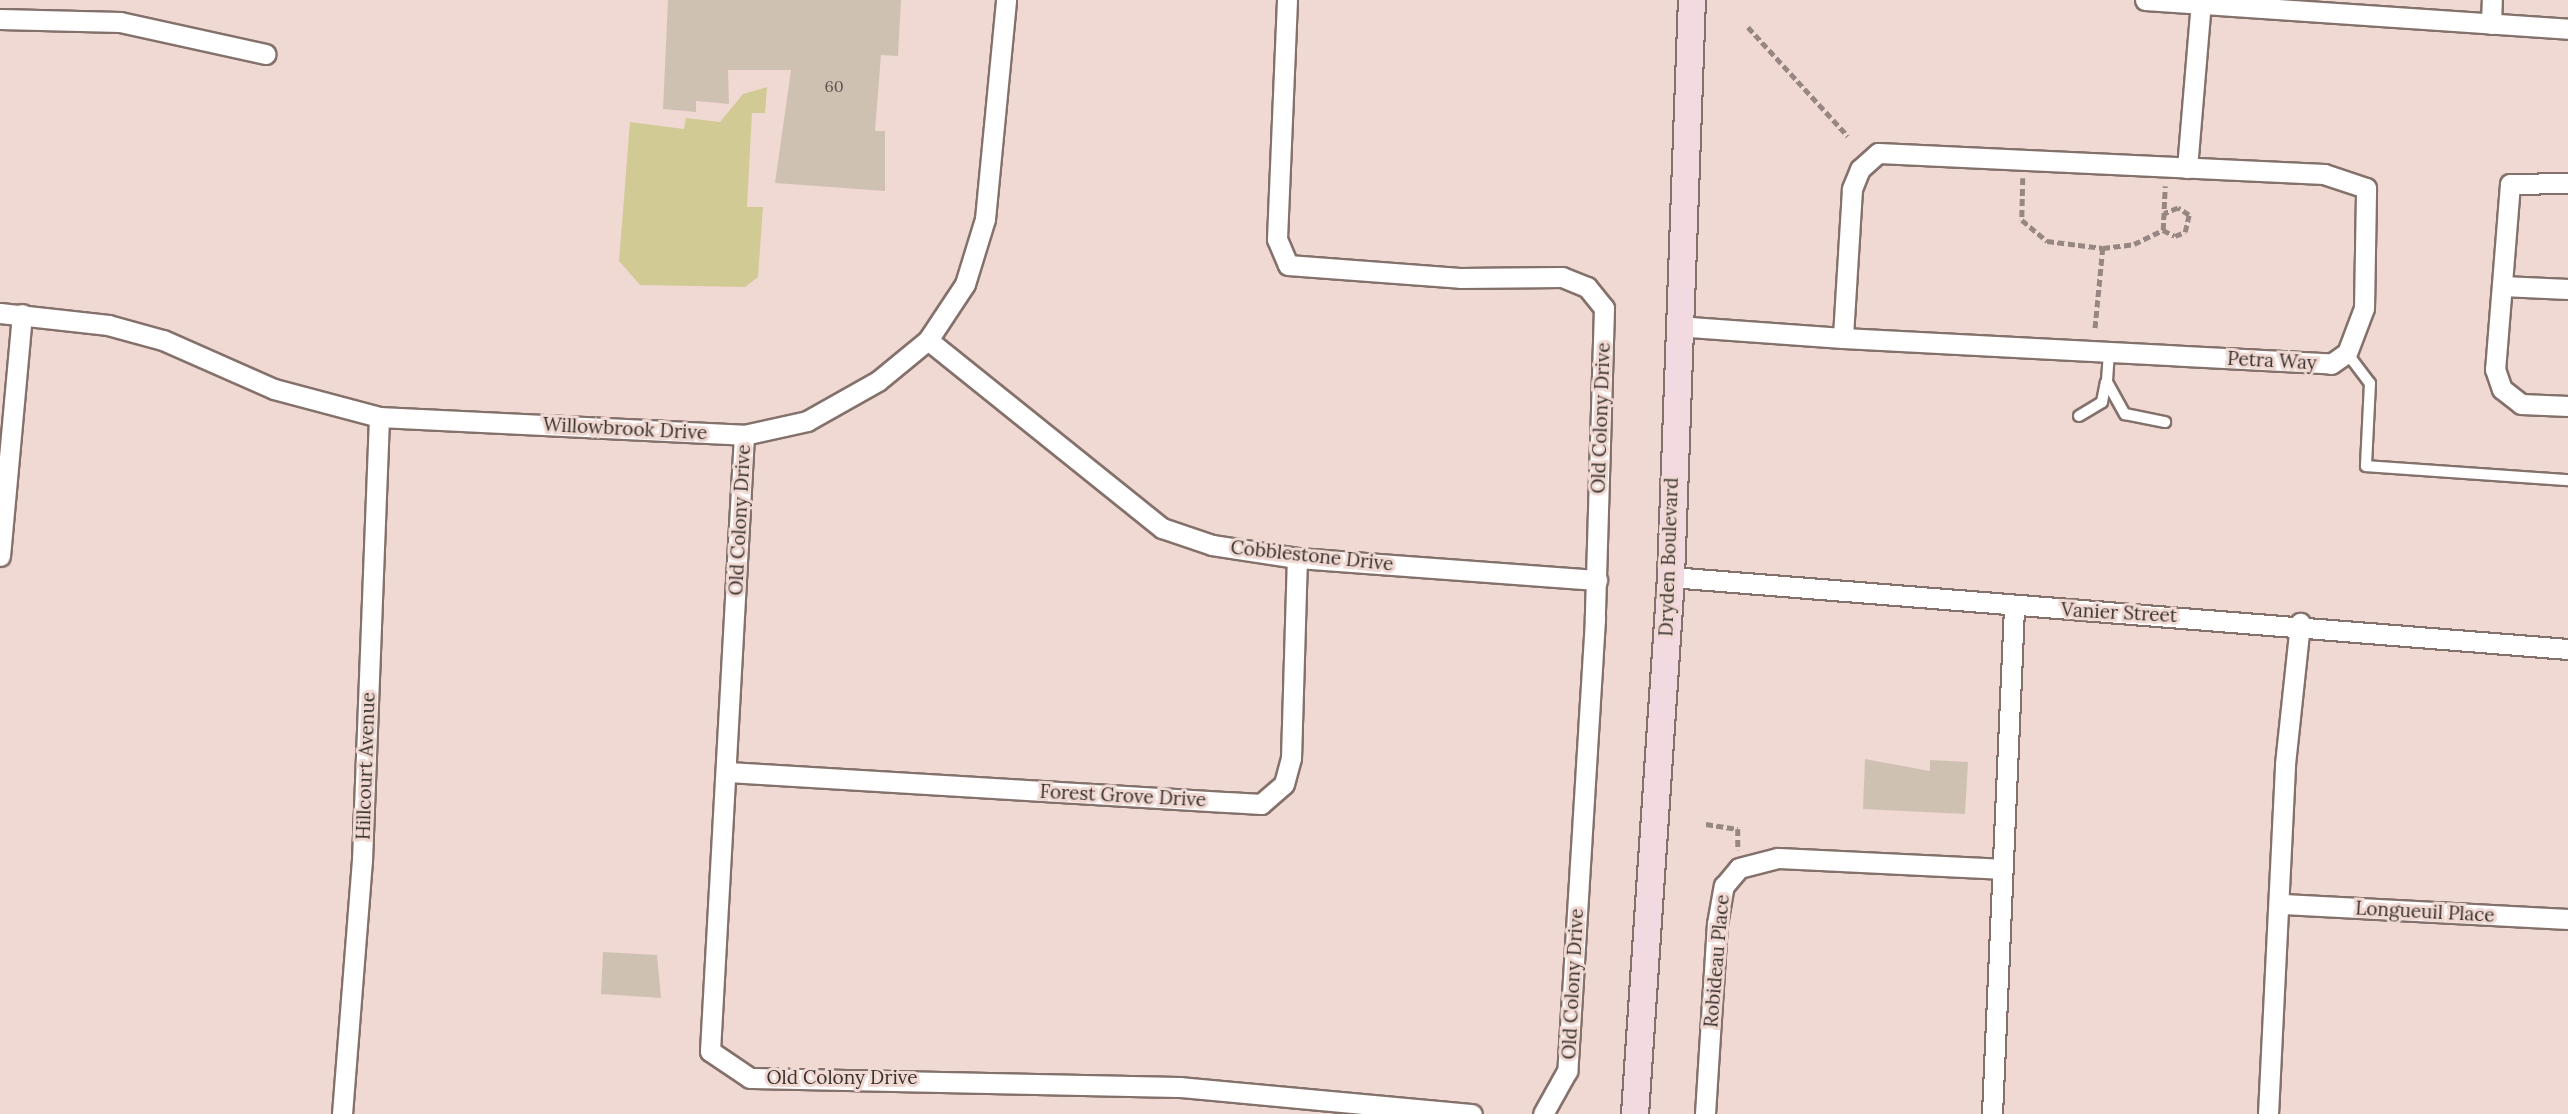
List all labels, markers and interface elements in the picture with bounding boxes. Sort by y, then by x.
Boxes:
house number: 60 [824,76,844,96]
street label: Old Colony Drive [1587,342,1615,494]
street label: Petra Way [2227,347,2317,375]
street label: Willowbrook Drive [542,413,708,445]
street label: Old Colony Drive [725,444,755,596]
street label: Dryden Boulevard [1655,477,1683,637]
street label: Cobblestone Drive [1229,536,1395,576]
street label: Vanier Street [2060,599,2178,627]
street label: Hillcourt Avenue [352,692,380,840]
street label: Forest Grove Drive [1039,780,1207,812]
street label: Robideau Place [1700,893,1734,1029]
street label: Longueuil Place [2355,897,2495,927]
street label: Old Colony Drive [1558,908,1588,1060]
street label: Old Colony Drive [766,1067,918,1089]

